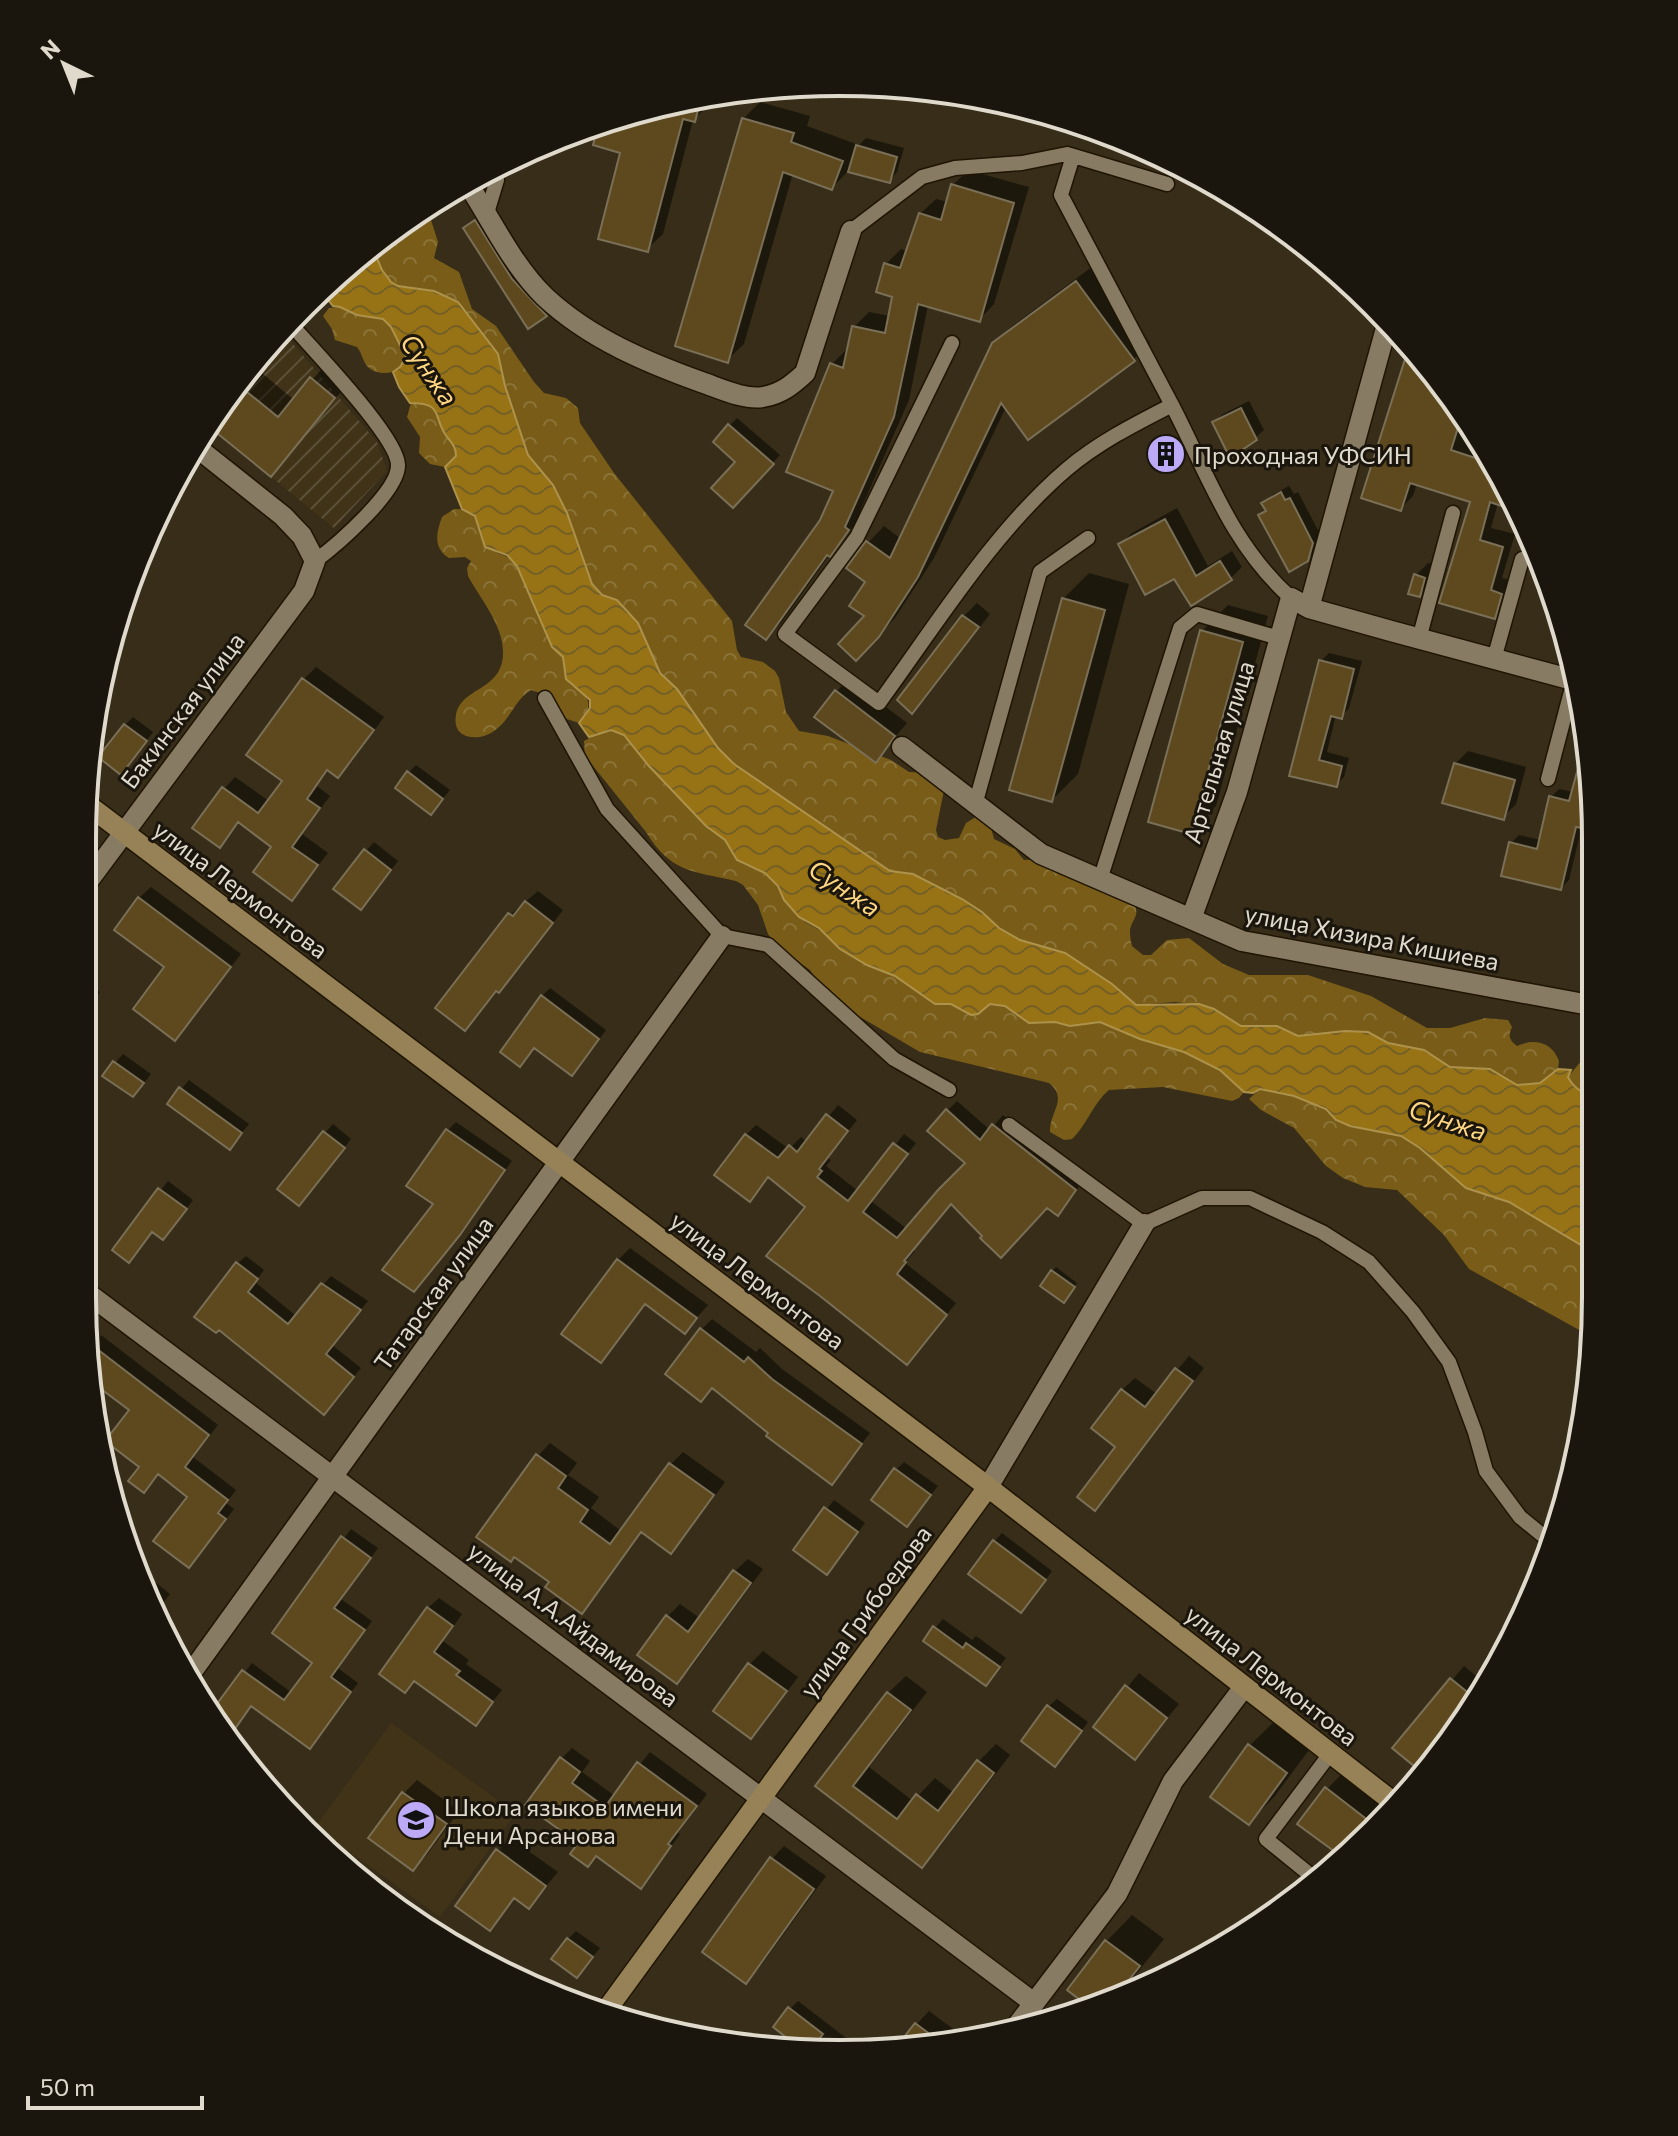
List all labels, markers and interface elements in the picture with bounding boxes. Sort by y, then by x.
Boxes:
north arrow [24,24,104,104]
text: N [35,34,65,65]
water label: Сунжа [395,327,465,411]
building icon: Проходная УФСИН [1145,433,1187,475]
place label: Проходная УФСИН [1194,440,1412,469]
street label: Бакинская улица [114,626,250,794]
street label: Артельная улица [1176,657,1260,847]
street label: улица Лермонтова [148,814,334,964]
water label: Сунжа [803,852,887,922]
street label: улица Хизира Кишиева [1243,898,1501,976]
water label: Сунжа [1405,1092,1491,1146]
street label: улица Лермонтова [665,1205,851,1355]
street label: Татарская улица [367,1210,499,1376]
street label: улица Грибоедова [793,1520,937,1702]
street label: улица А.А.Айдамирова [463,1535,685,1713]
street label: улица Лермонтова [1180,1599,1364,1751]
place label: Школа языков имени Дени Арсанова [444,1792,683,1849]
school or university icon: Школа языков имени Дени Арсанова [395,1799,437,1841]
scale bar [28,2060,202,2110]
text: 50 m [40,2072,95,2101]

